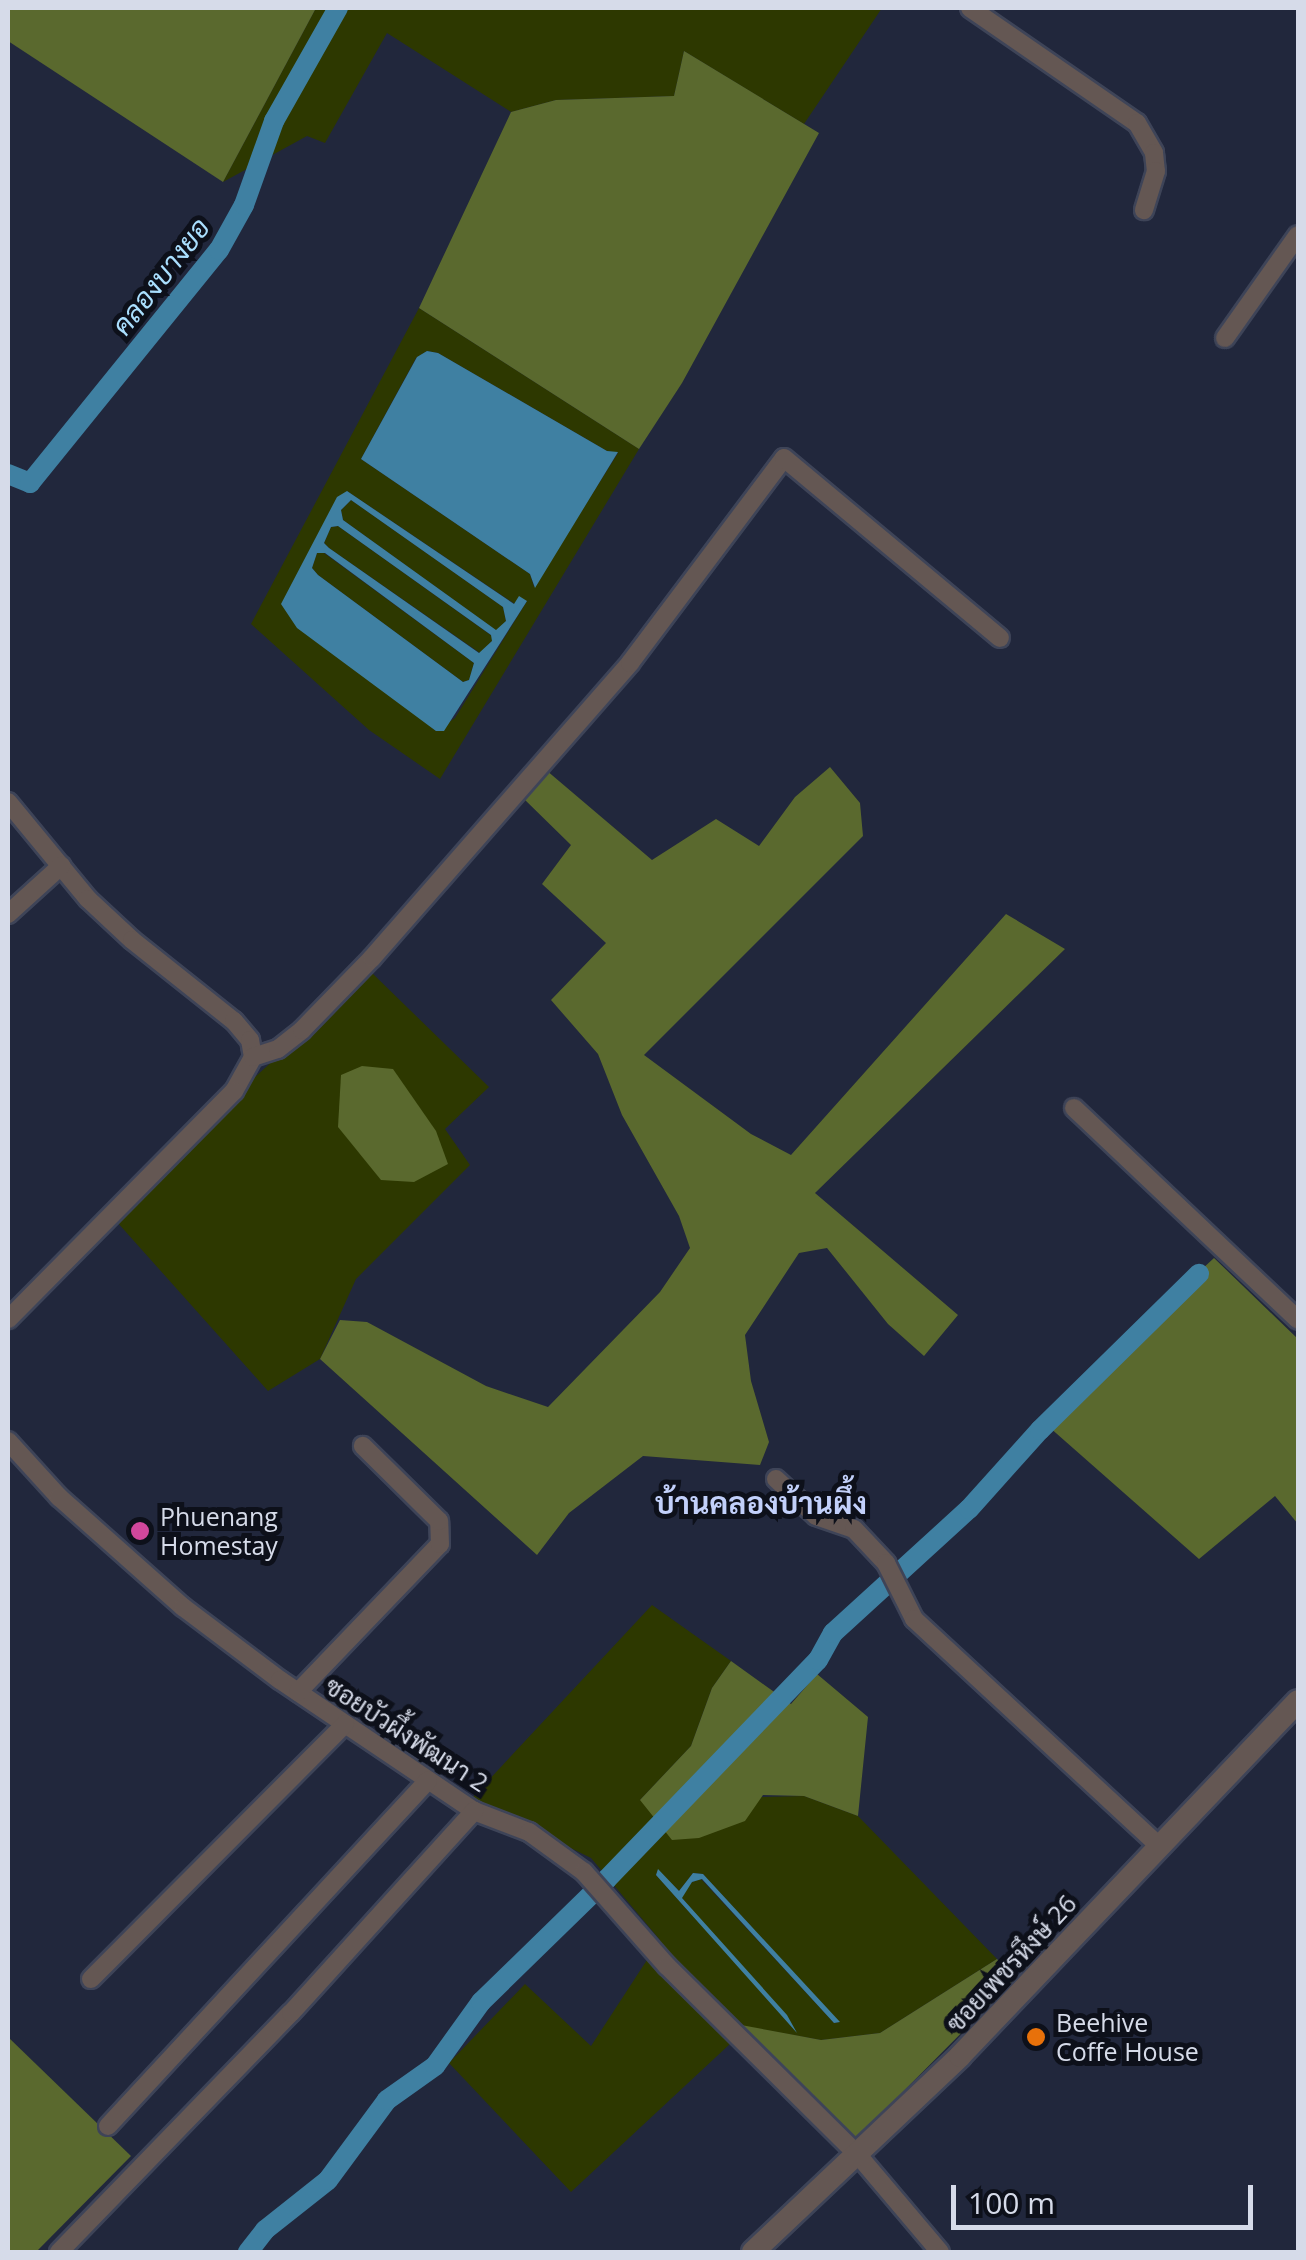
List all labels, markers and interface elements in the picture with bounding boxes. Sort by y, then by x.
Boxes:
water label: คลองบางยอ [104,211,216,341]
district label: บ้านคลองบ้านผึ้ง [655,1485,867,1521]
place label: Phuenang Homestay [160,1502,278,1561]
marker: Phuenang Homestay [129,1520,151,1542]
street label: ซอยบัวผึ้งพัฒนา 2 [320,1670,494,1798]
street label: ซอยเพชรหึงษ์ 26 [940,1888,1082,2038]
place label: Beehive Coffe House [1056,2008,1199,2067]
marker: Beehive Coffe House [1025,2026,1047,2048]
scale bar [956,2165,1258,2227]
text: 100 m [968,2182,1055,2223]

